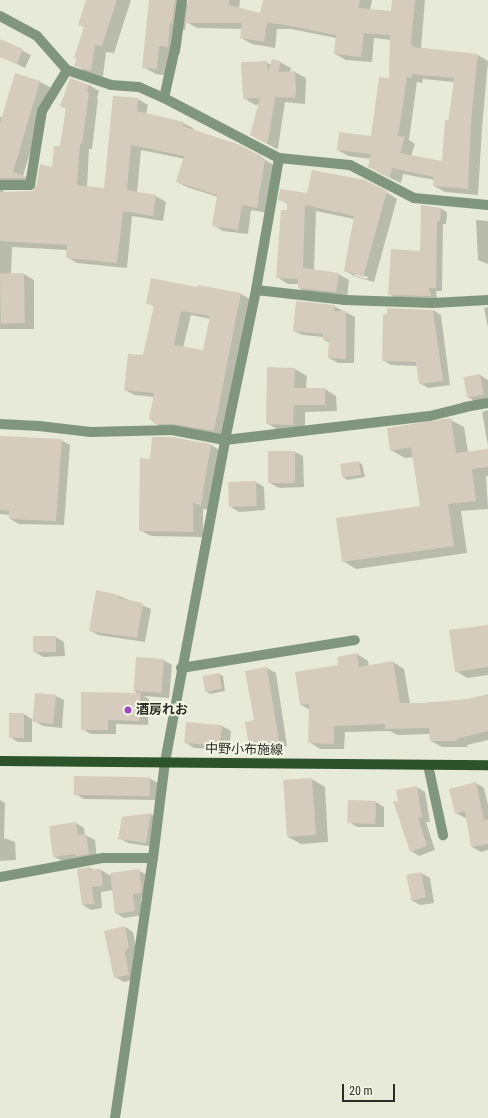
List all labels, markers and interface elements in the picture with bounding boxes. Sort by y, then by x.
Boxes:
place label: 酒房れお [136,702,188,718]
marker: 酒房れお [123,705,133,715]
street label: 中野小布施線 [205,742,283,758]
scale bar [344,1076,397,1102]
text: 20 m [349,1084,373,1098]

